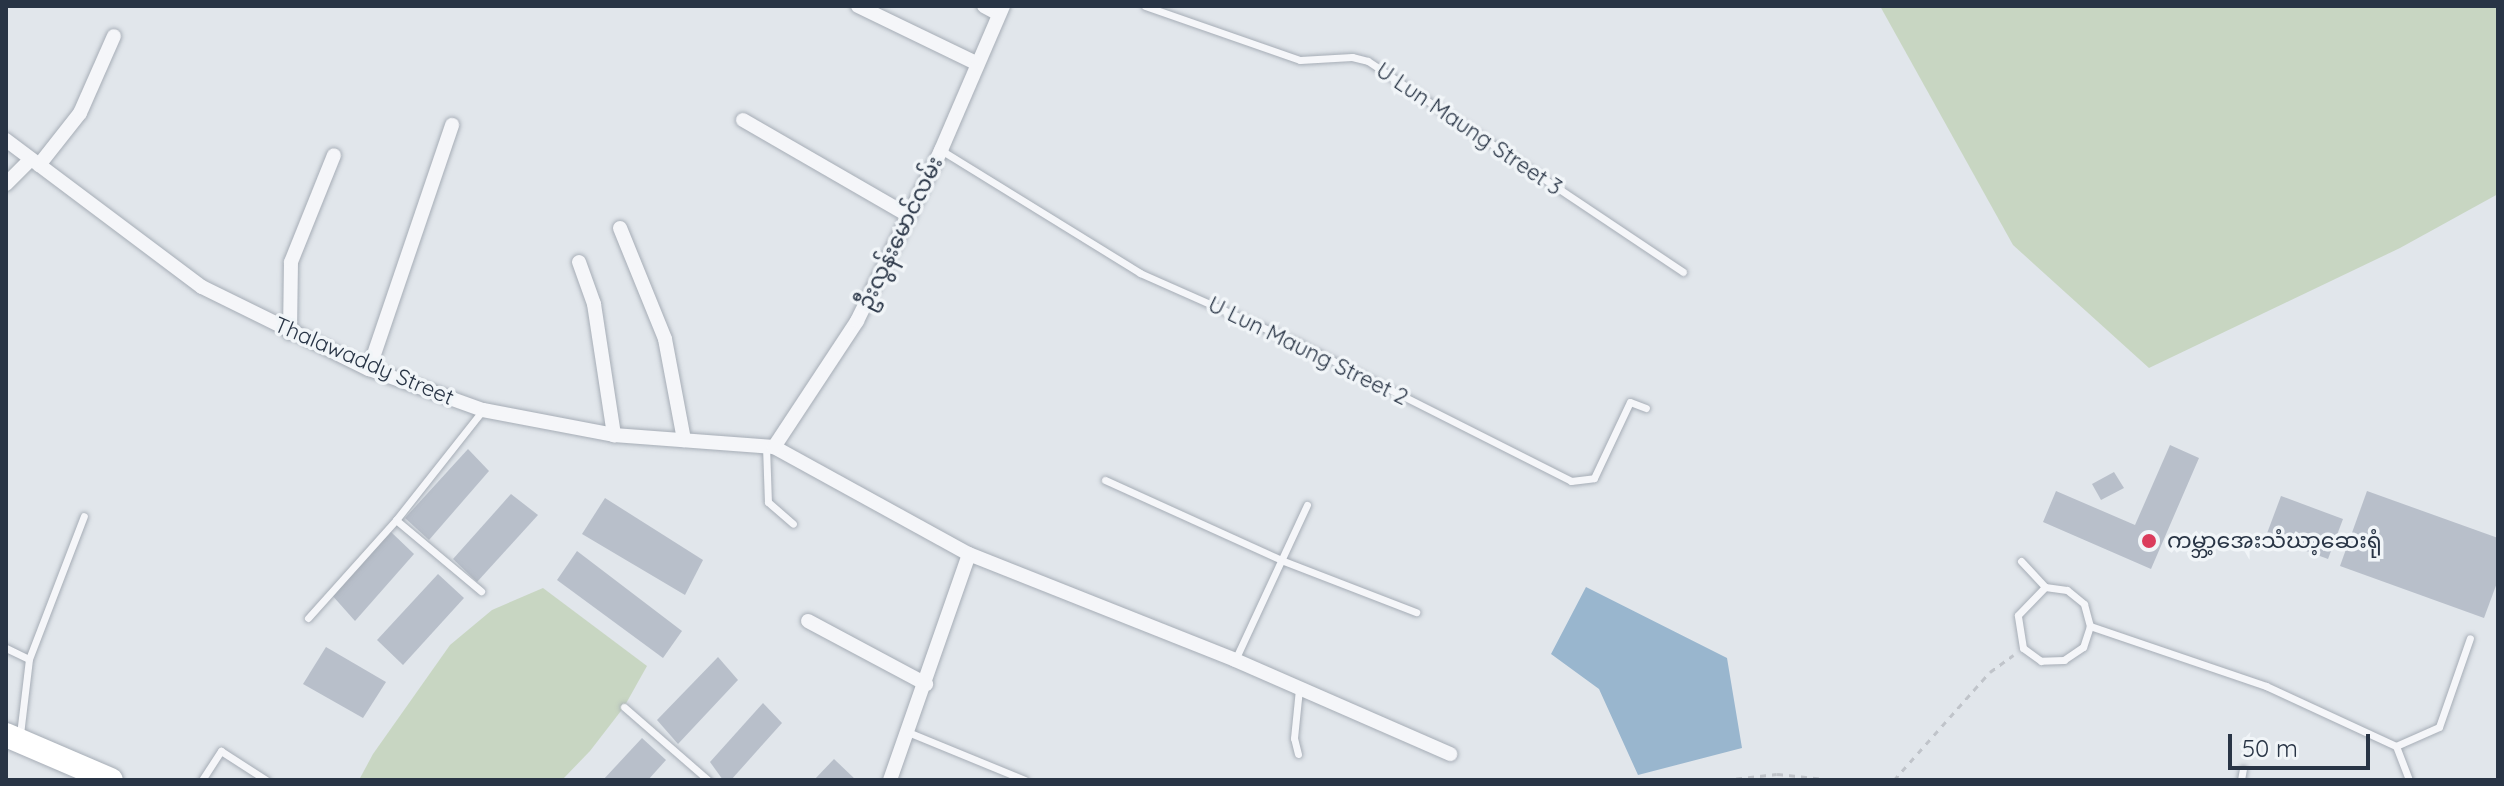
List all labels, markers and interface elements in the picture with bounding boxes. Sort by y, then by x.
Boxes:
street label: U Lun Maung Street 3 [1371,57,1567,201]
street label: ဦးလွန်းမောင်လမ်း [852,152,948,314]
street label: U Lun Maung Street 2 [1204,291,1412,411]
street label: Thalawaddy Street [270,311,458,411]
place label: ကမ္ဘာ့အေးသံဃာ့ဆေးရုံ [2167,528,2382,554]
marker: ကမ္ဘာ့အေးသံဃာ့ဆေးရုံ [2138,530,2160,552]
scale bar [2232,718,2374,768]
text: 50 m [2242,733,2298,763]

